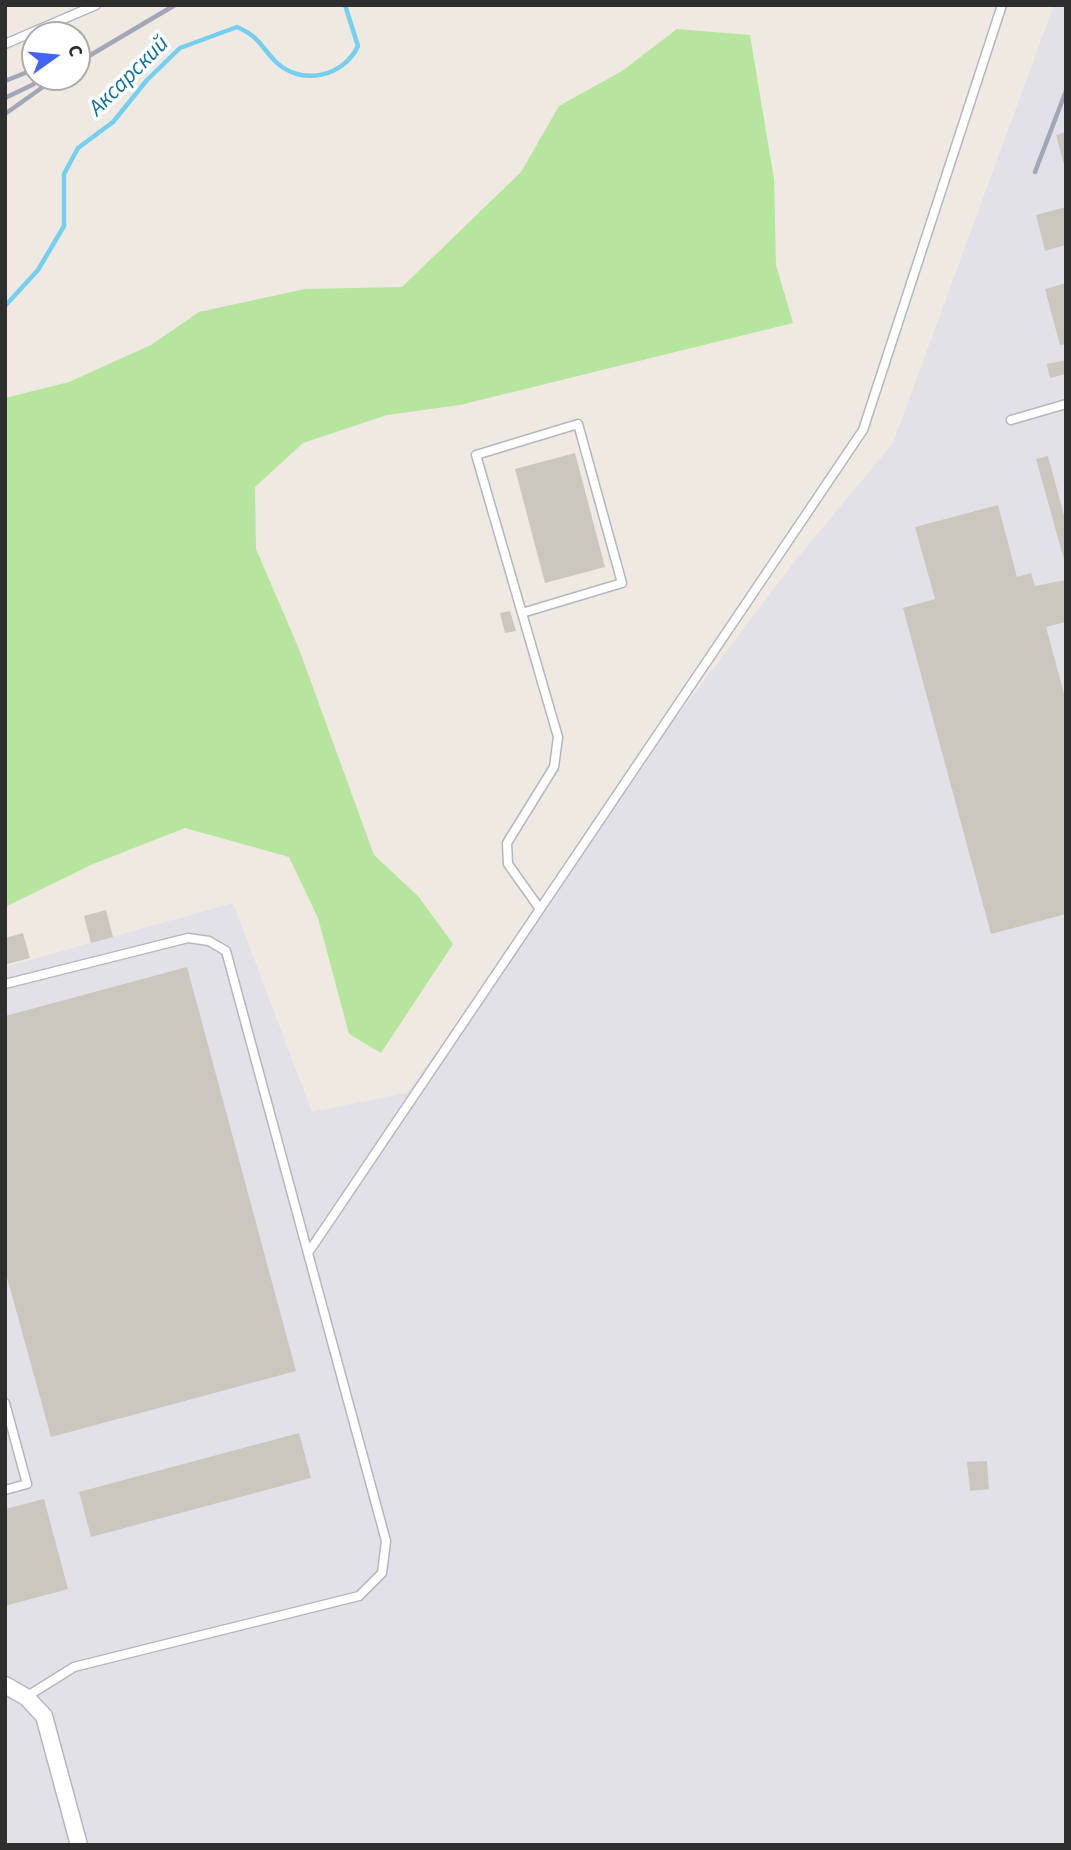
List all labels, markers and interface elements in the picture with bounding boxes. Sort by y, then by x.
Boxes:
north arrow [21,21,91,91]
water label: Аксарский [84,31,176,123]
text: С [60,42,89,60]

